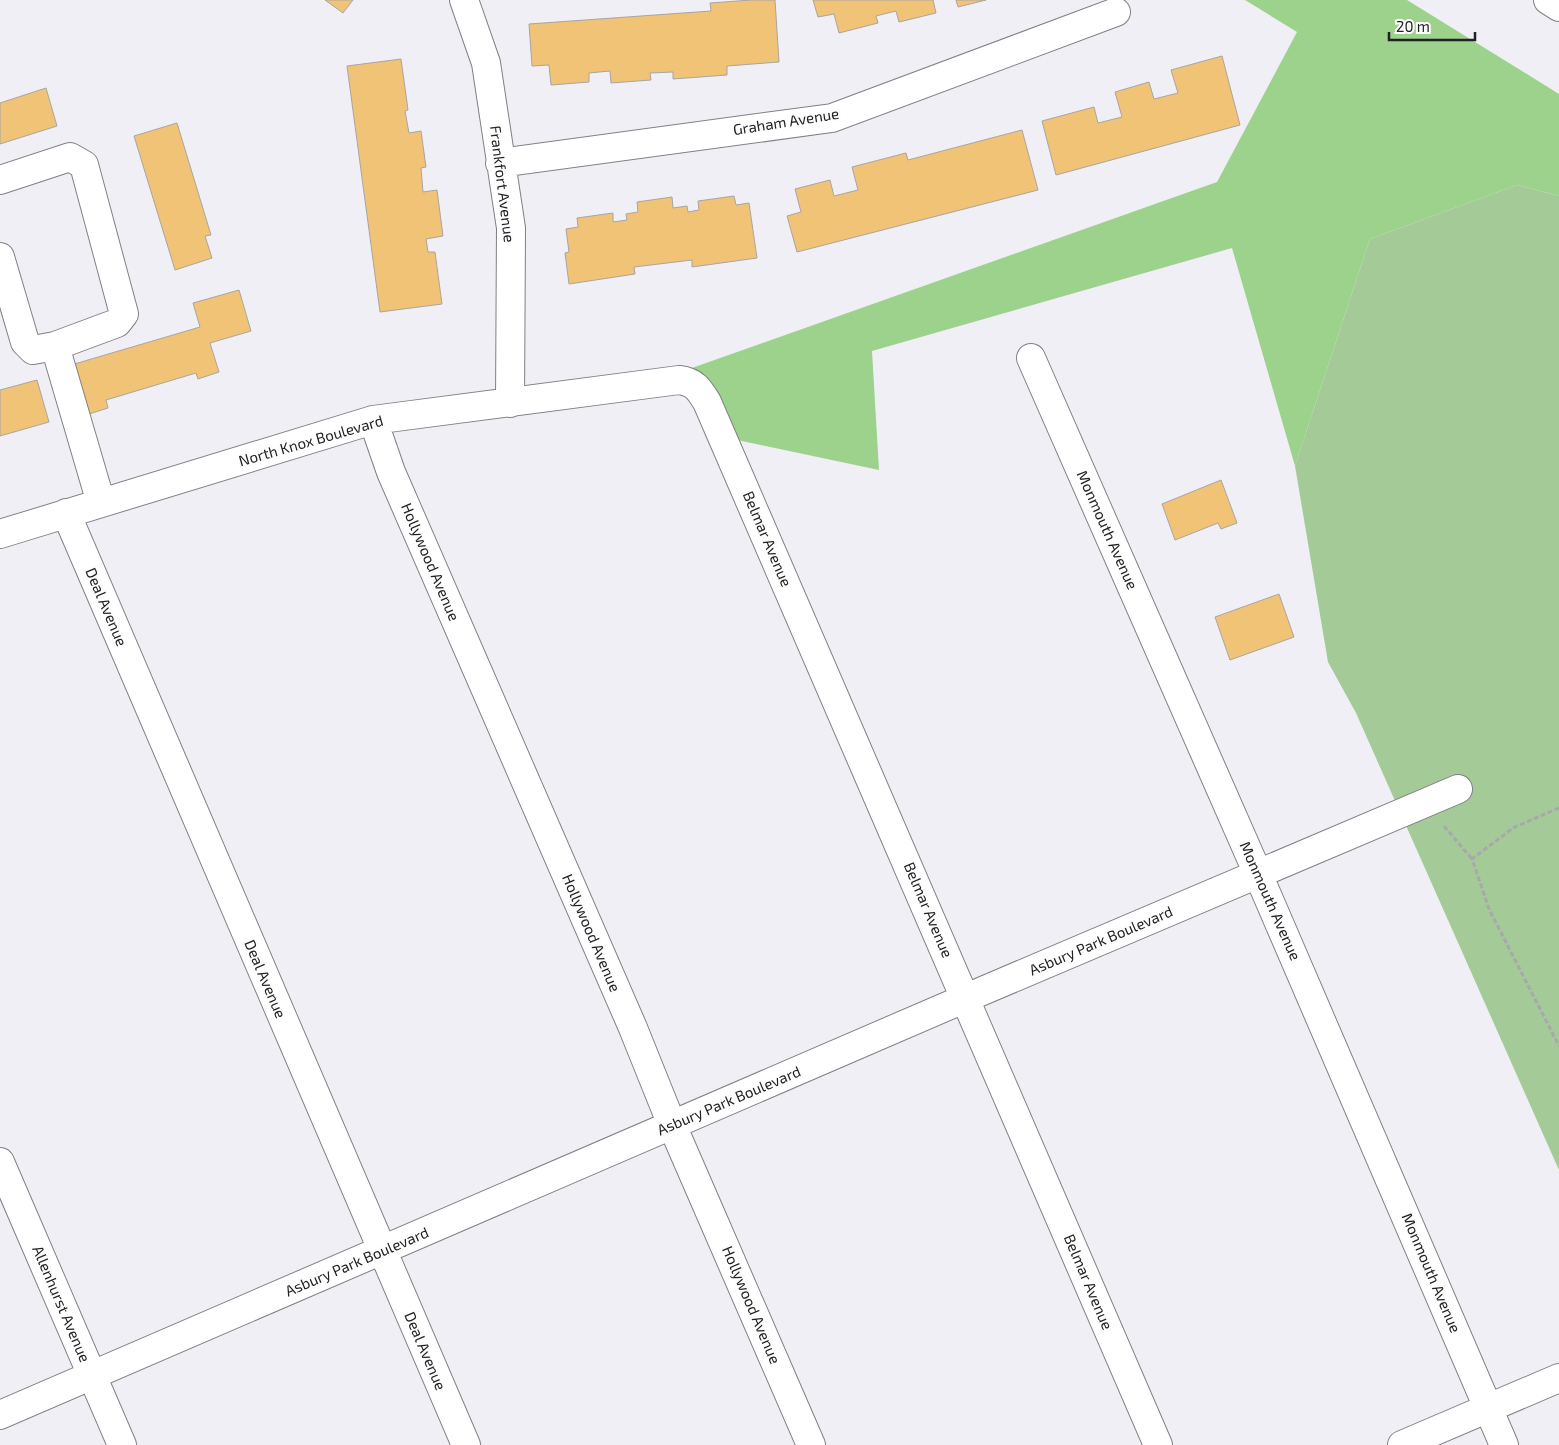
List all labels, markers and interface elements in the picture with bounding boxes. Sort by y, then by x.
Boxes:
scale bar [1389,10,1475,42]
text: 20 m [1396,17,1430,35]
street label: Graham Avenue [732,104,840,138]
street label: Frankfort Avenue [487,124,519,243]
street label: North Knox Boulevard [236,411,385,469]
street label: Monmouth Avenue [1074,467,1142,592]
street label: Belmar Avenue [740,488,796,589]
street label: Hollywood Avenue [398,500,464,623]
street label: Deal Avenue [82,565,132,649]
street label: Monmouth Avenue [1237,838,1305,963]
street label: Belmar Avenue [901,859,957,960]
street label: Hollywood Avenue [559,871,625,994]
street label: Asbury Park Boulevard [1026,902,1175,979]
street label: Deal Avenue [241,937,291,1021]
street label: Asbury Park Boulevard [654,1062,803,1139]
street label: Monmouth Avenue [1399,1210,1465,1335]
street label: Asbury Park Boulevard [282,1223,431,1300]
street label: Belmar Avenue [1061,1231,1117,1332]
street label: Allenhurst Avenue [29,1243,95,1365]
street label: Hollywood Avenue [719,1243,785,1366]
street label: Deal Avenue [401,1309,451,1393]

